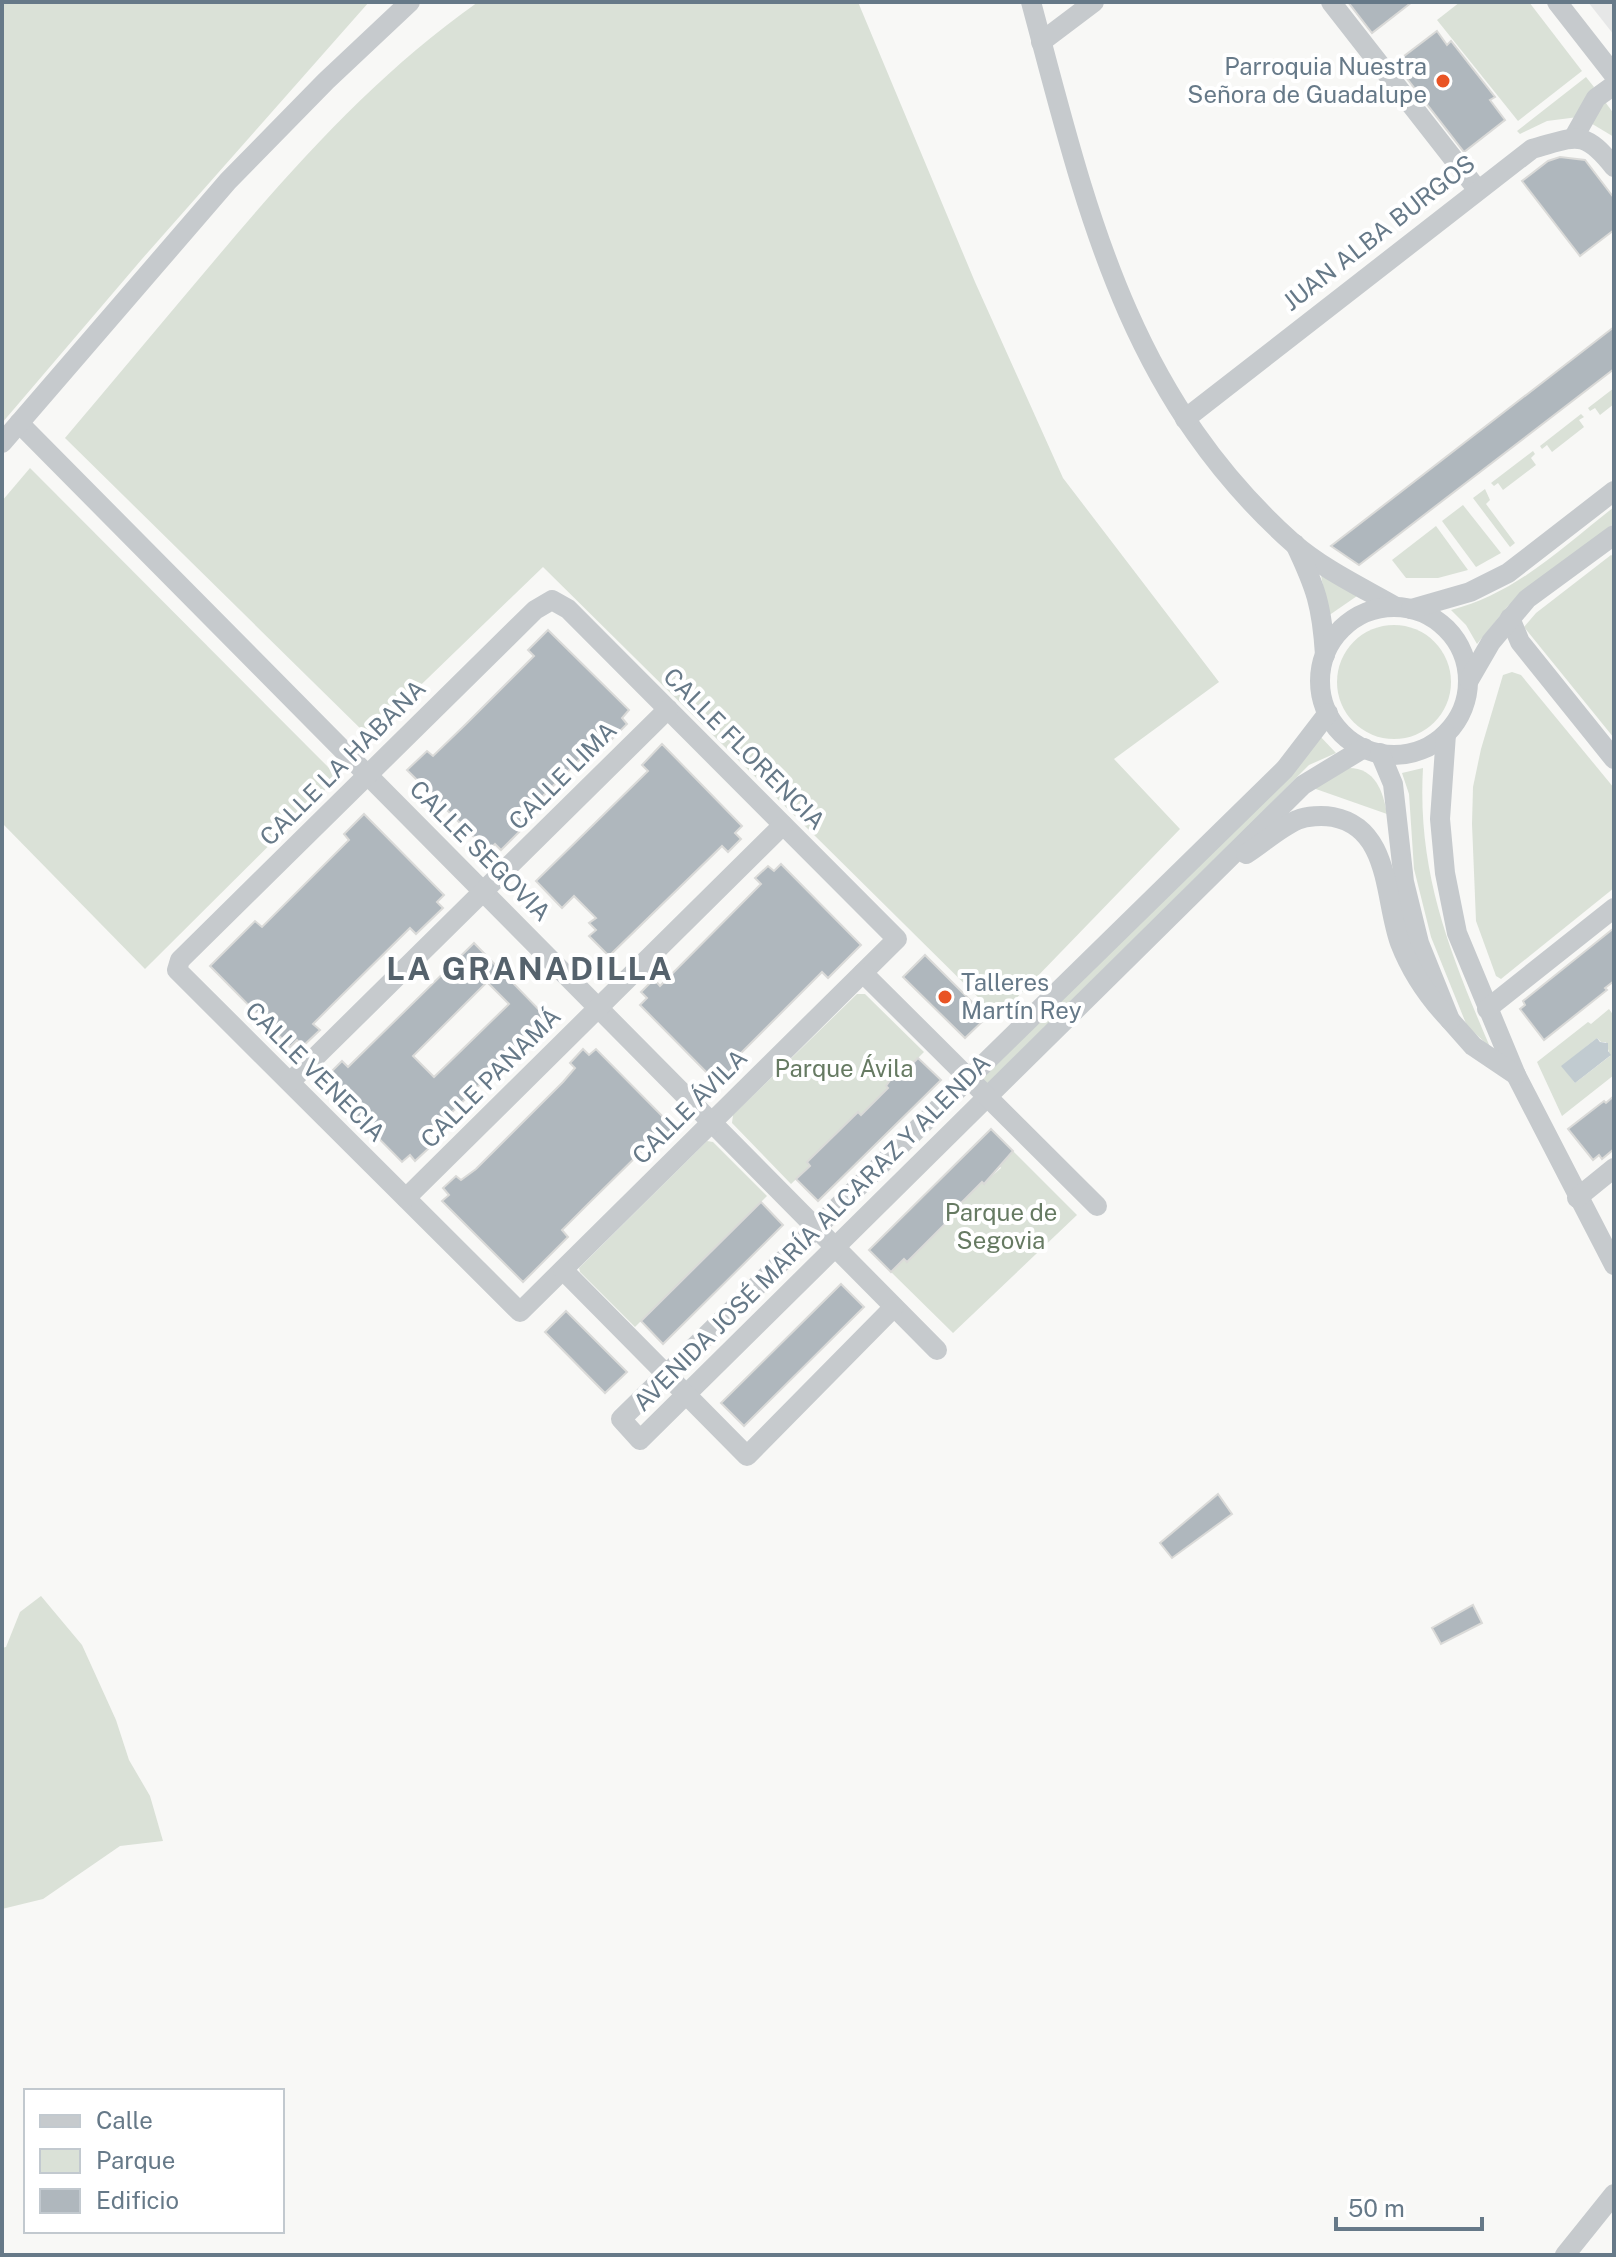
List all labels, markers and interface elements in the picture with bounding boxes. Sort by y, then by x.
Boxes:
place label: Parroquia Nuestra Señora de Guadalupe [1187,52,1427,108]
marker: Parroquia Nuestra Señora de Guadalupe [1434,72,1452,90]
street label: JUAN ALBA BURGOS [1277,148,1480,316]
street label: CALLE FLORENCIA [658,662,831,835]
street label: CALLE LA HABANA [254,674,431,851]
street label: CALLE LIMA [503,716,622,835]
street label: CALLE SEGOVIA [405,774,557,926]
district label: LA GRANADILLA [386,950,674,987]
place label: Talleres Martín Rey [961,968,1082,1024]
marker: Talleres Martín Rey [936,988,954,1006]
street label: CALLE VENECIA [240,996,391,1147]
street label: CALLE PANAMÁ [415,1002,566,1153]
street label: CALLE ÁVILA [626,1043,752,1169]
street label: AVENIDA JOSÉ MARÍA ALCARAZ Y ALENDA [627,1048,995,1416]
park label: Parque Ávila [774,1054,914,1082]
park label: Parque de Segovia [945,1198,1057,1254]
legend [24,2089,284,2233]
text: Calle [96,2106,153,2134]
text: Parque [96,2146,175,2174]
scale bar [1336,2181,1482,2231]
text: Edificio [96,2186,179,2214]
text: 50 m [1348,2194,1405,2222]

